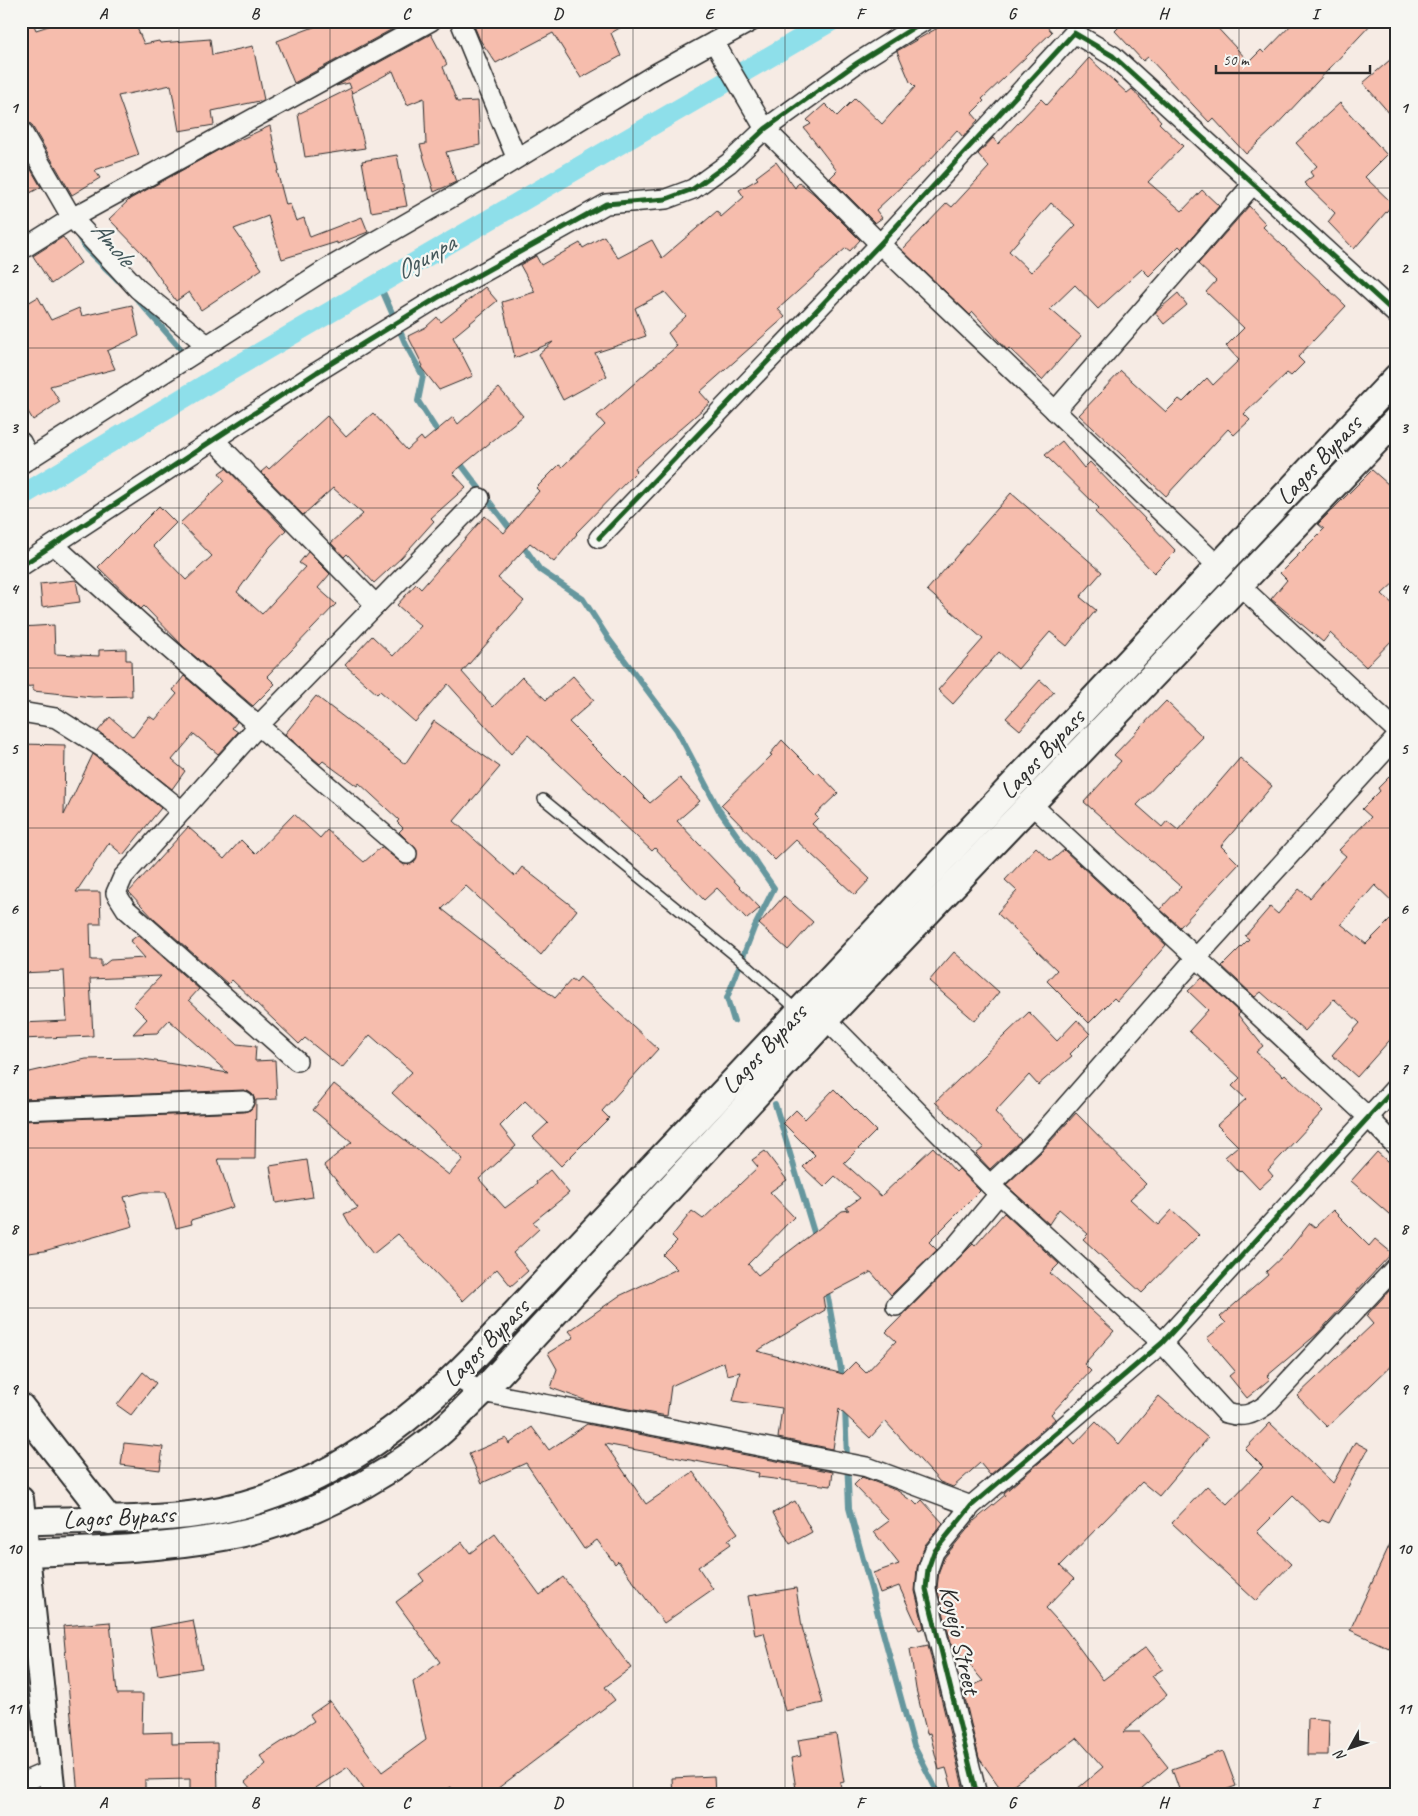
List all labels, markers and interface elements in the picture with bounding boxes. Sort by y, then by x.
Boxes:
text: A [99,4,109,24]
text: B [251,4,261,24]
text: C [402,4,412,24]
text: D [553,4,564,24]
text: E [705,4,716,24]
text: F [856,4,867,24]
text: G [1008,4,1018,24]
text: H [1158,4,1170,24]
text: I [1312,4,1322,24]
scale bar [1216,42,1369,74]
text: 50 m [1223,51,1250,70]
text: 1 [10,98,19,118]
text: 1 [1400,98,1409,118]
water label: Amole [84,213,144,275]
water label: Ogunpa [389,225,463,287]
text: 2 [10,258,19,278]
text: 2 [1400,258,1409,278]
street label: Lagos Bypass [1269,406,1371,512]
text: 3 [10,418,19,438]
text: 3 [1400,418,1409,438]
text: 4 [10,579,19,599]
text: 4 [1400,579,1409,599]
street label: Lagos Bypass [992,700,1094,806]
text: 5 [11,739,20,759]
text: 5 [1401,739,1410,759]
text: 6 [10,899,19,919]
text: 6 [1400,899,1409,919]
street label: Lagos Bypass [714,995,816,1101]
text: 7 [10,1059,19,1079]
text: 7 [1400,1059,1409,1079]
text: 8 [10,1219,19,1239]
text: 8 [1400,1219,1409,1239]
street label: Lagos Bypass [436,1290,538,1394]
text: 9 [10,1379,19,1399]
text: 9 [1400,1379,1409,1399]
street label: Lagos Bypass [62,1498,178,1536]
text: 10 [7,1539,23,1559]
text: 10 [1397,1539,1413,1559]
street label: Koyejo Street [932,1583,989,1700]
text: 11 [7,1699,23,1719]
text: 11 [1397,1699,1413,1719]
north arrow [1326,1724,1376,1774]
text: N [1330,1745,1350,1765]
text: A [99,1793,109,1813]
text: B [251,1793,261,1813]
text: C [402,1793,412,1813]
text: D [553,1793,564,1813]
text: E [705,1793,716,1813]
text: F [856,1793,867,1813]
text: G [1008,1793,1018,1813]
text: H [1158,1793,1170,1813]
text: I [1312,1793,1322,1813]

